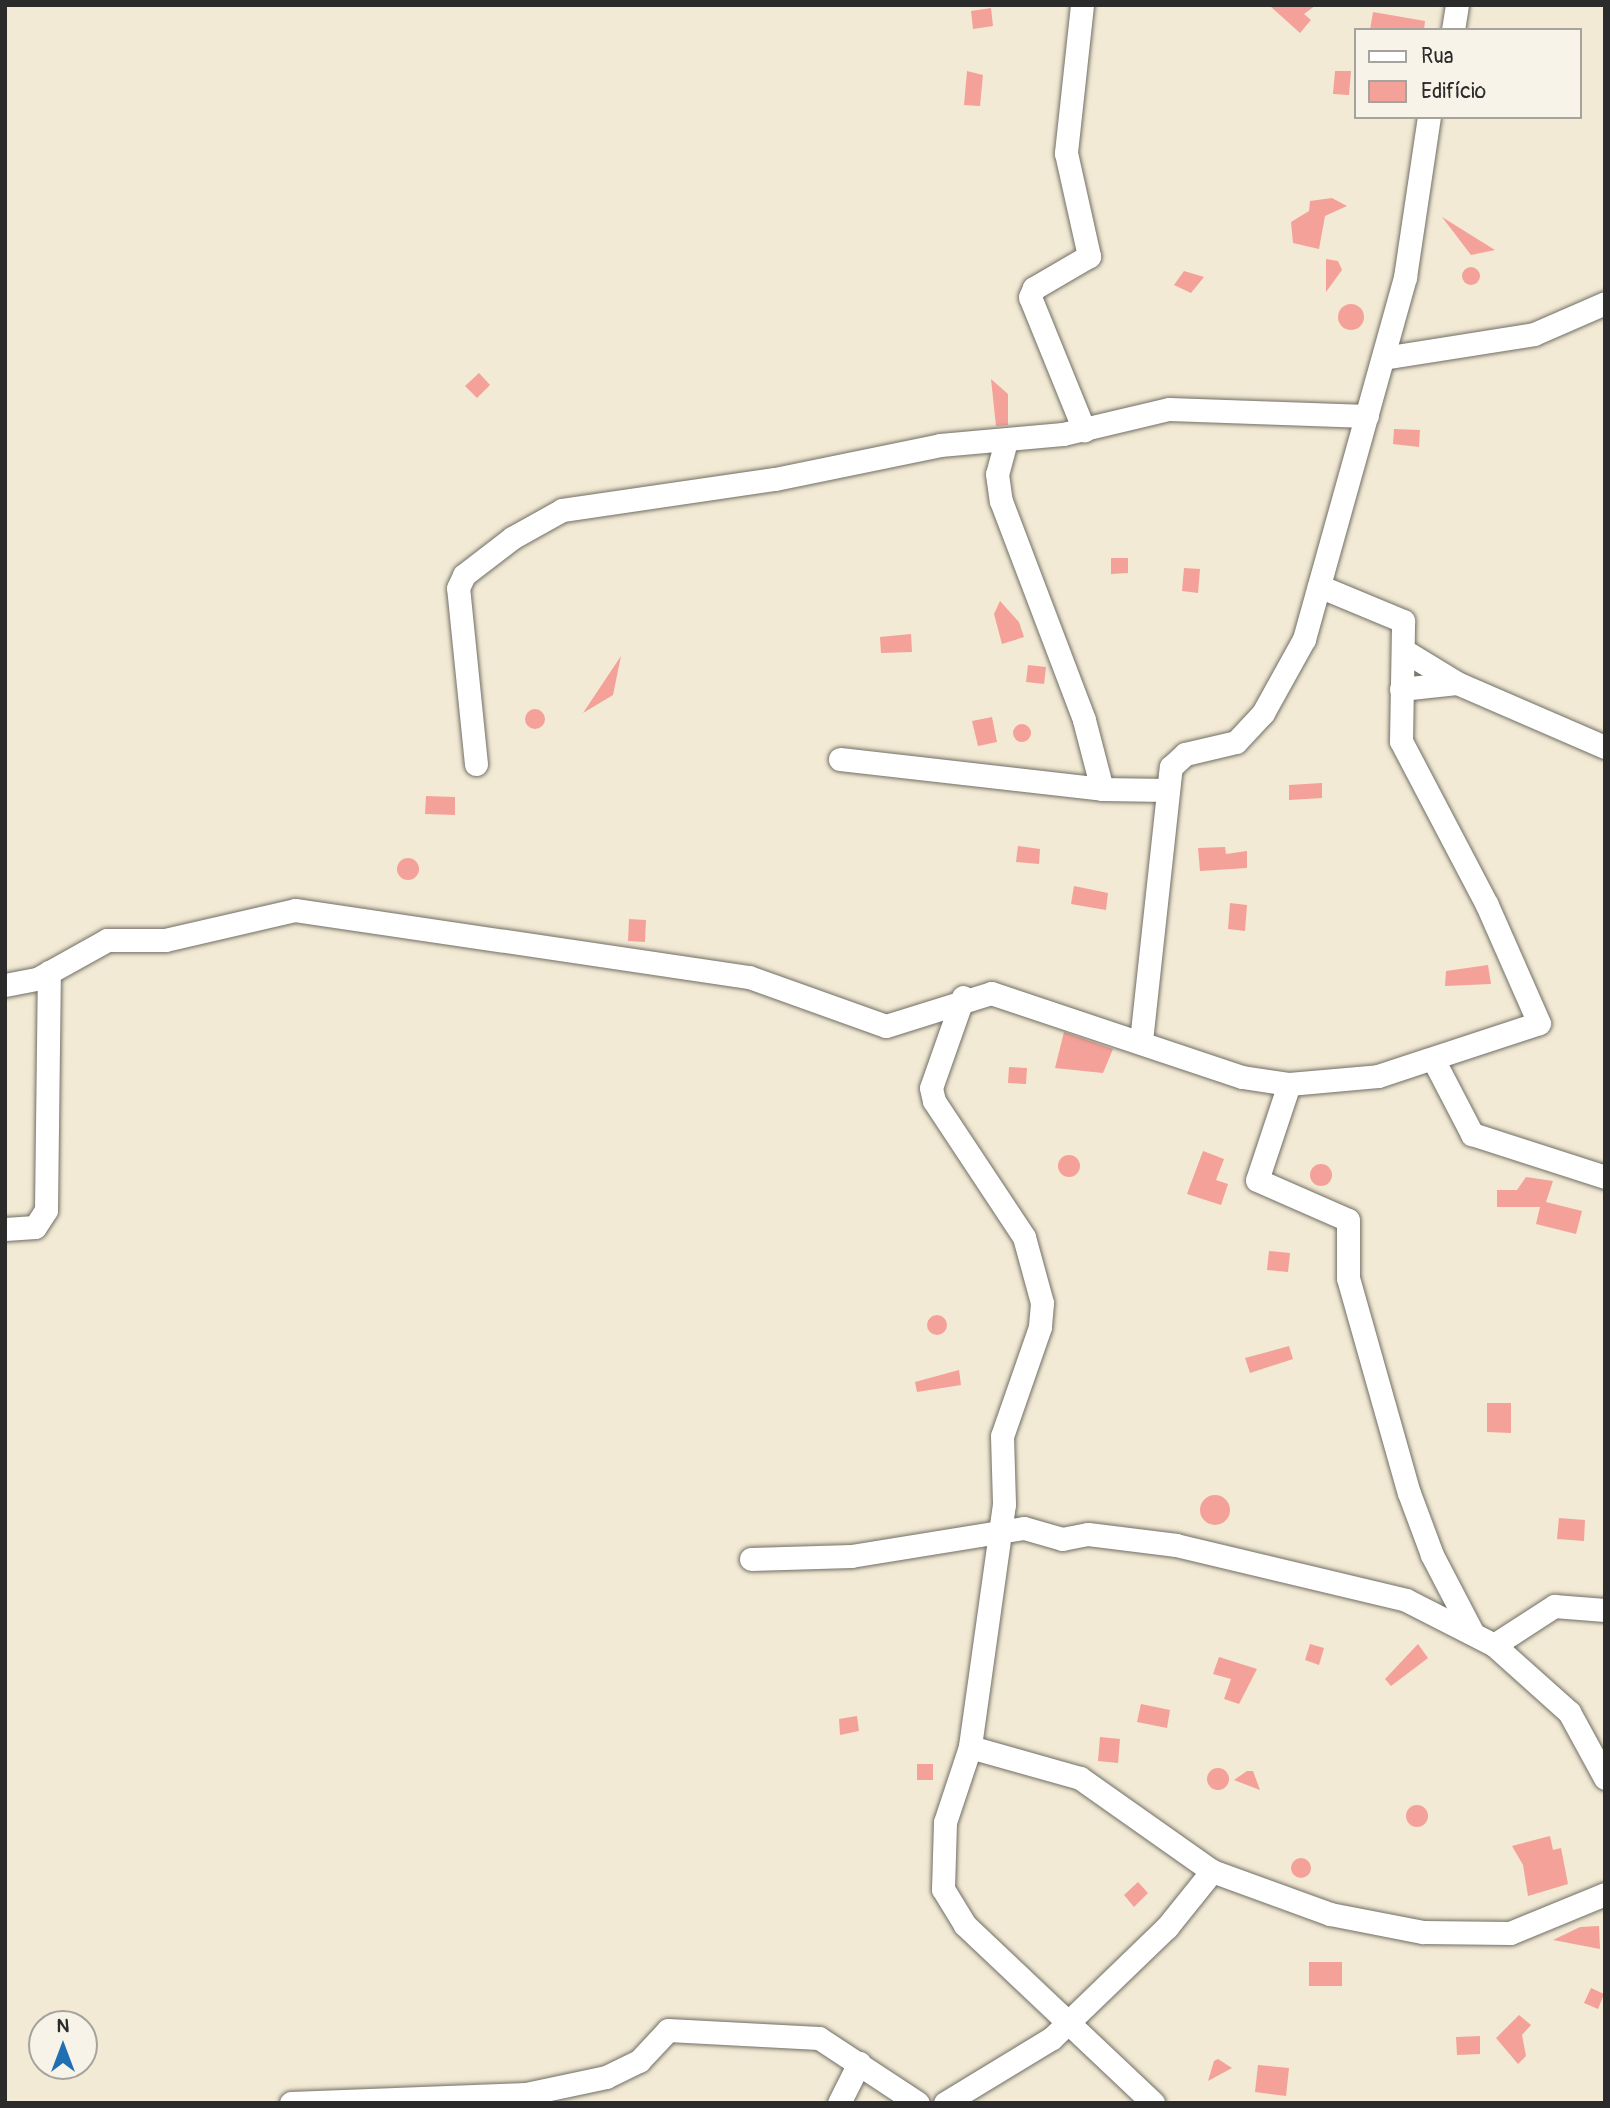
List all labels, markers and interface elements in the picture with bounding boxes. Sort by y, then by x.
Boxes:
legend [1354,28,1582,119]
text: Rua [1421,43,1454,70]
text: Edifício [1421,78,1486,105]
north arrow [28,2010,98,2080]
text: N [57,2014,69,2038]

